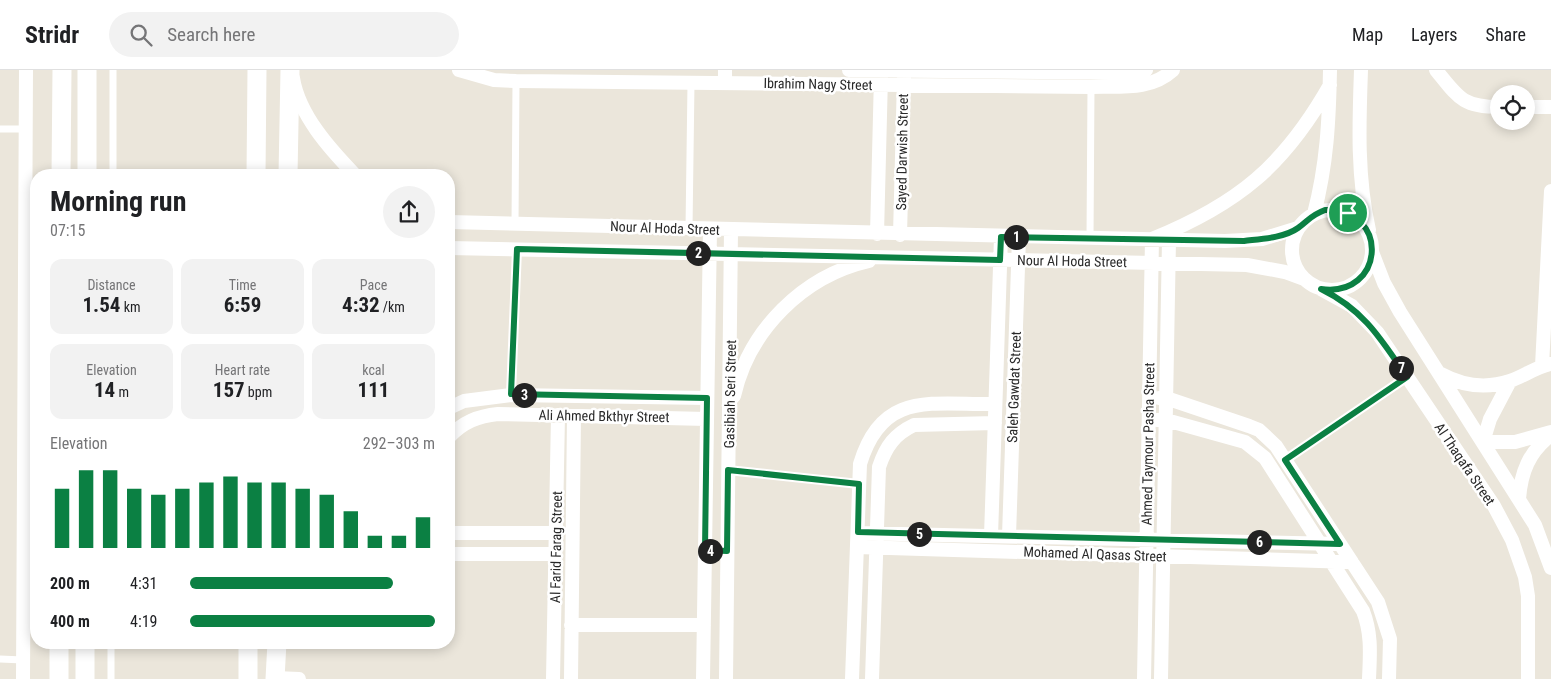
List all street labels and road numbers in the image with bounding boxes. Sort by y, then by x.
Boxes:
street label: Ibrahim Nagy Street [763,75,873,93]
street label: Sayed Darwish Street [893,93,911,211]
street label: Nour Al Hoda Street [610,218,720,238]
street label: Nour Al Hoda Street [1017,252,1127,270]
street label: Saleh Gawdat Street [1004,331,1024,443]
street label: Gasibiah Seri Street [721,340,739,448]
street label: Ahmed Taymour Pasha Street [1139,362,1157,526]
street label: Ali Ahmed Bkthyr Street [538,407,670,425]
street label: Al Thaqafa Street [1432,420,1498,508]
street label: Al Farid Farag Street [547,491,565,603]
street label: Mohamed Al Qasas Street [1023,544,1167,564]

